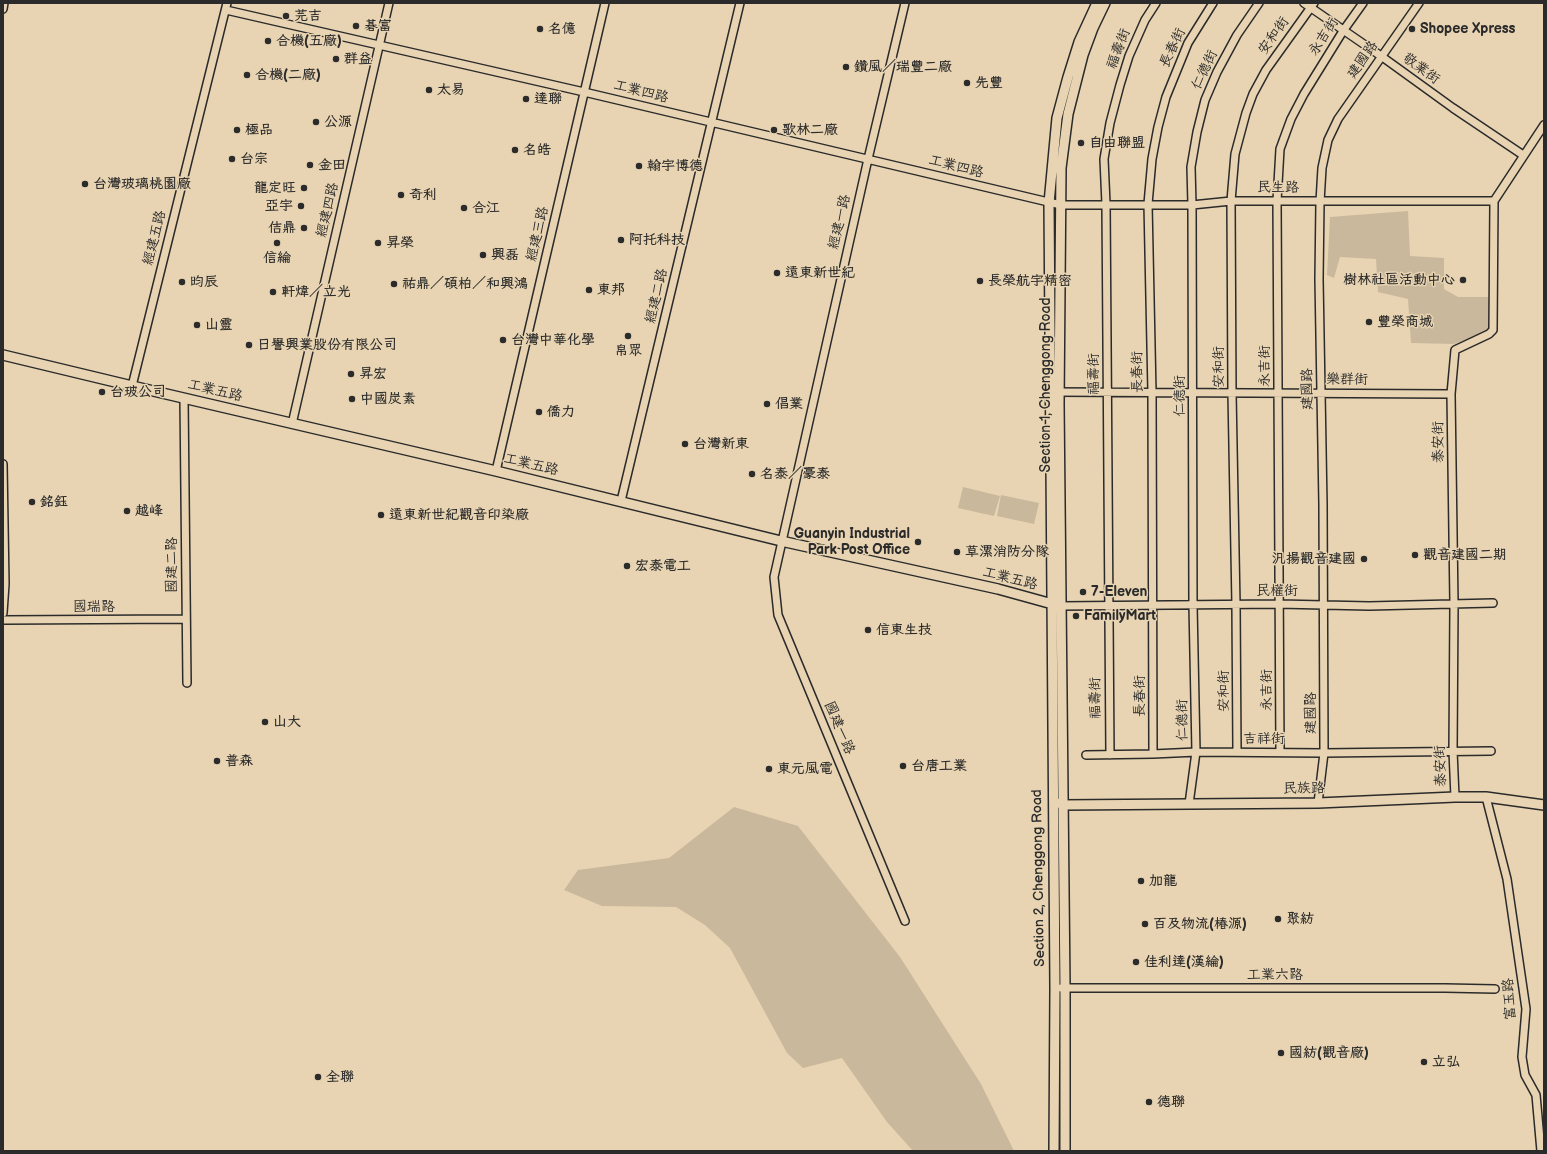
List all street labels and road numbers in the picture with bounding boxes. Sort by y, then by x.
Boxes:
street label: 安和街 [1255,14,1293,58]
street label: 永吉街 [1306,15,1342,59]
street label: 長春街 [1157,25,1189,71]
street label: 福壽街 [1104,26,1134,72]
street label: 建國路 [1344,38,1382,82]
street label: 仁德街 [1189,47,1221,93]
street label: 敬業街 [1399,50,1443,88]
street label: 工業四路 [612,77,670,107]
street label: 工業四路 [927,152,985,182]
street label: 民生路 [1257,179,1299,197]
street label: 經建四路 [314,181,342,239]
street label: 經建一路 [826,193,854,251]
street label: 經建三路 [524,205,552,263]
street label: 經建五路 [140,209,170,267]
street label: 經建二路 [643,267,671,325]
street label: Section 1, Chenggong Road [1038,298,1054,472]
street label: 永吉街 [1257,345,1273,387]
street label: 安和街 [1211,346,1227,388]
street label: 長春街 [1129,351,1147,393]
street label: 福壽街 [1086,353,1102,395]
street label: 建國路 [1299,368,1317,410]
street label: 樂群街 [1326,371,1368,389]
street label: 仁德街 [1172,375,1188,417]
street label: 工業五路 [186,377,244,405]
street label: 泰安街 [1430,421,1448,463]
street label: 工業五路 [502,451,560,479]
street label: 國建二路 [164,537,180,593]
street label: 工業五路 [981,564,1039,594]
street label: 民權街 [1256,583,1298,599]
street label: 國瑞路 [73,599,115,615]
street label: 永吉街 [1259,669,1275,711]
street label: 安和街 [1216,670,1232,712]
street label: 長春街 [1132,675,1148,717]
street label: 福壽街 [1087,677,1105,719]
street label: 建國路 [1303,692,1319,734]
street label: 國建一路 [820,699,858,757]
street label: 仁德街 [1174,699,1192,741]
street label: 吉祥街 [1243,731,1285,747]
street label: 泰安街 [1432,745,1450,787]
street label: 民族路 [1283,780,1325,798]
street label: Section 2, Chenggong Road [1029,789,1049,967]
street label: 工業六路 [1247,967,1303,983]
street label: 富玉路 [1500,977,1520,1021]

